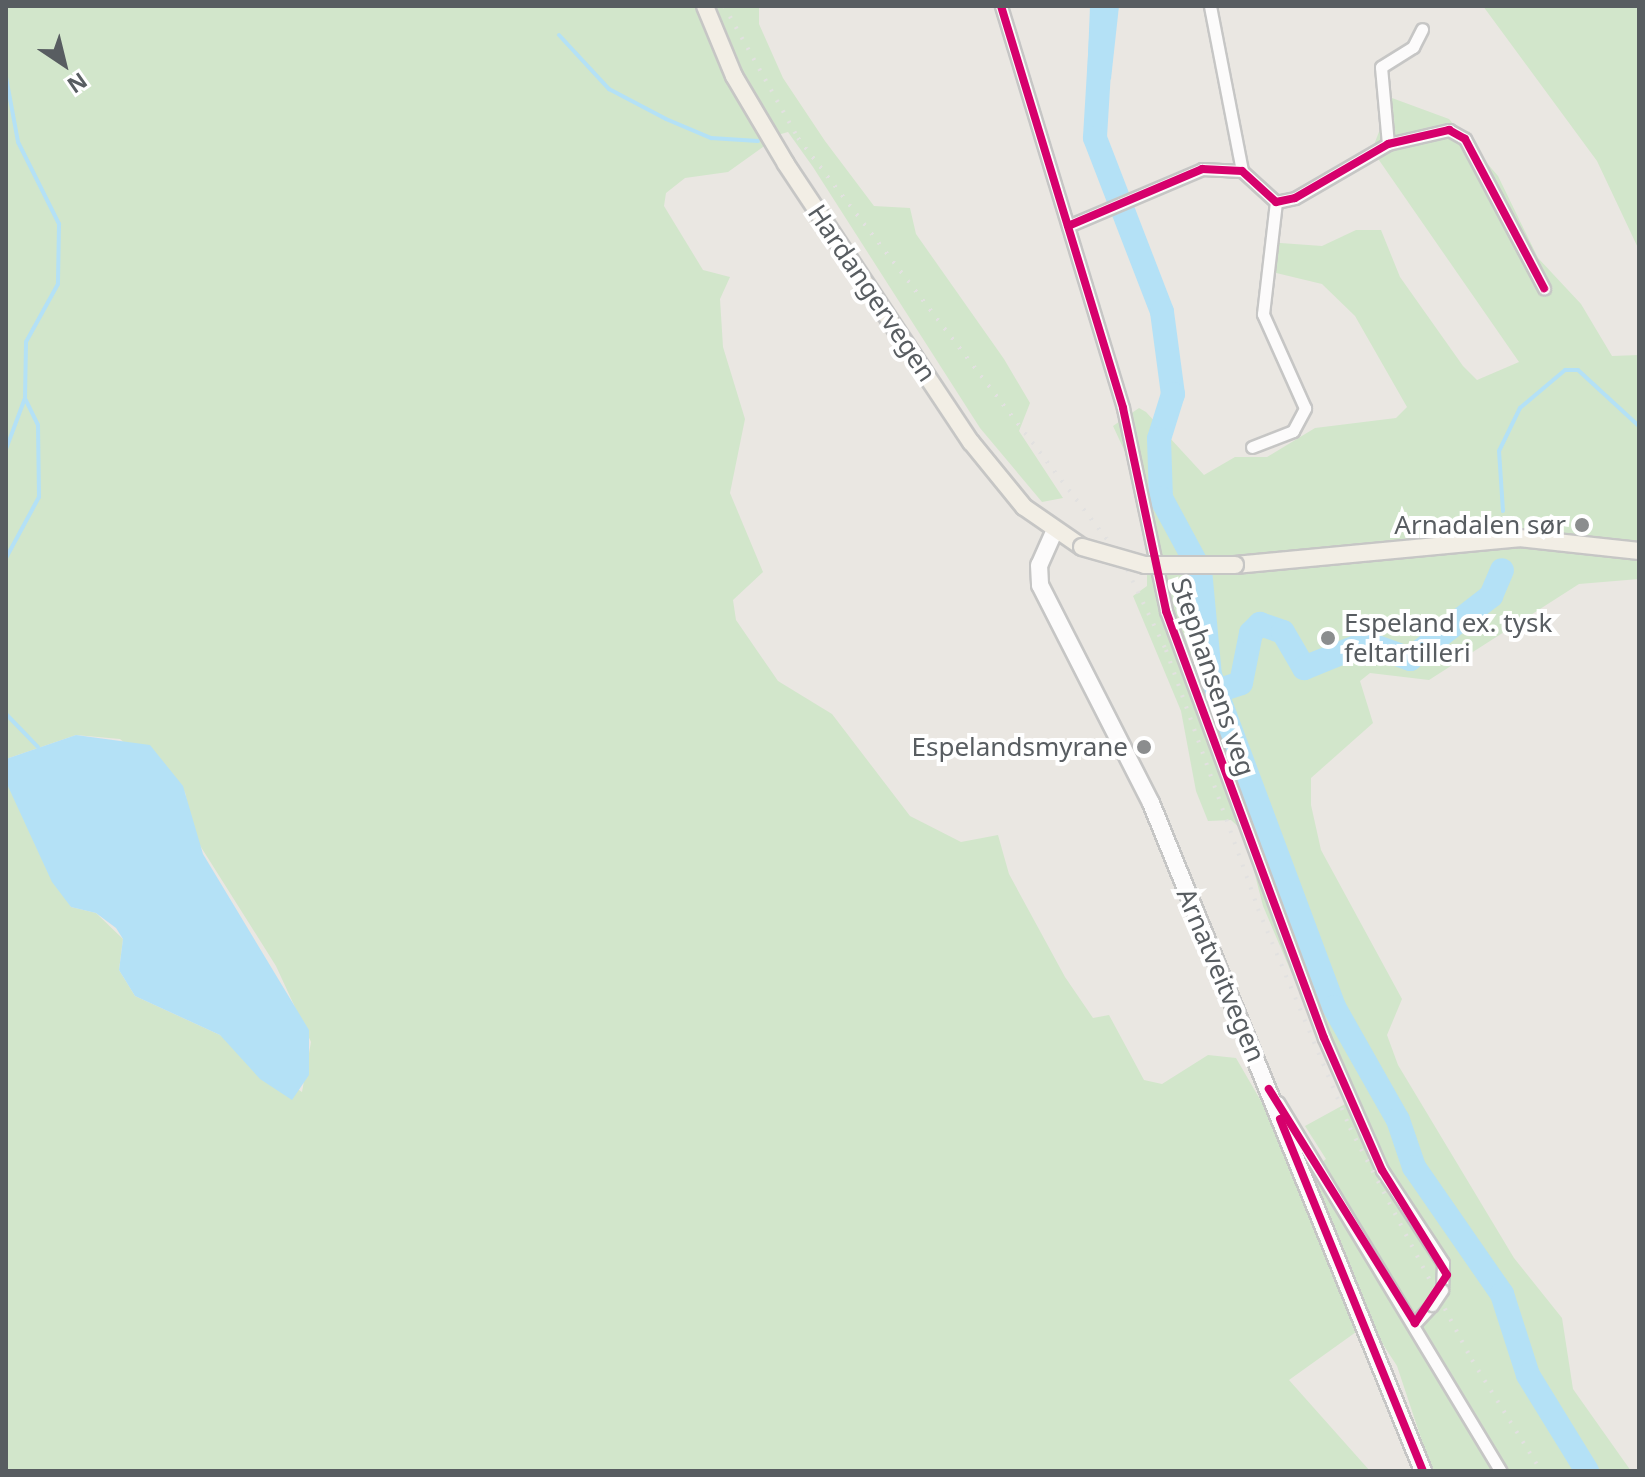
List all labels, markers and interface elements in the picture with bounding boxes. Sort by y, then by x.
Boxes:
north arrow [24,24,104,104]
text: N [62,66,94,101]
street label: Hardangervegen [801,199,943,387]
place label: Arnadalen sør [1394,509,1566,541]
marker: Arnadalen sør [1573,516,1591,534]
street label: Stephansens veg [1165,574,1261,780]
place label: Espeland ex. tysk feltartilleri [1344,607,1552,668]
marker: Espeland ex. tysk feltartilleri [1319,629,1337,647]
place label: Espelandsmyrane [912,731,1128,763]
marker: Espelandsmyrane [1135,738,1153,756]
street label: Arnatveitvegen [1170,883,1272,1067]

